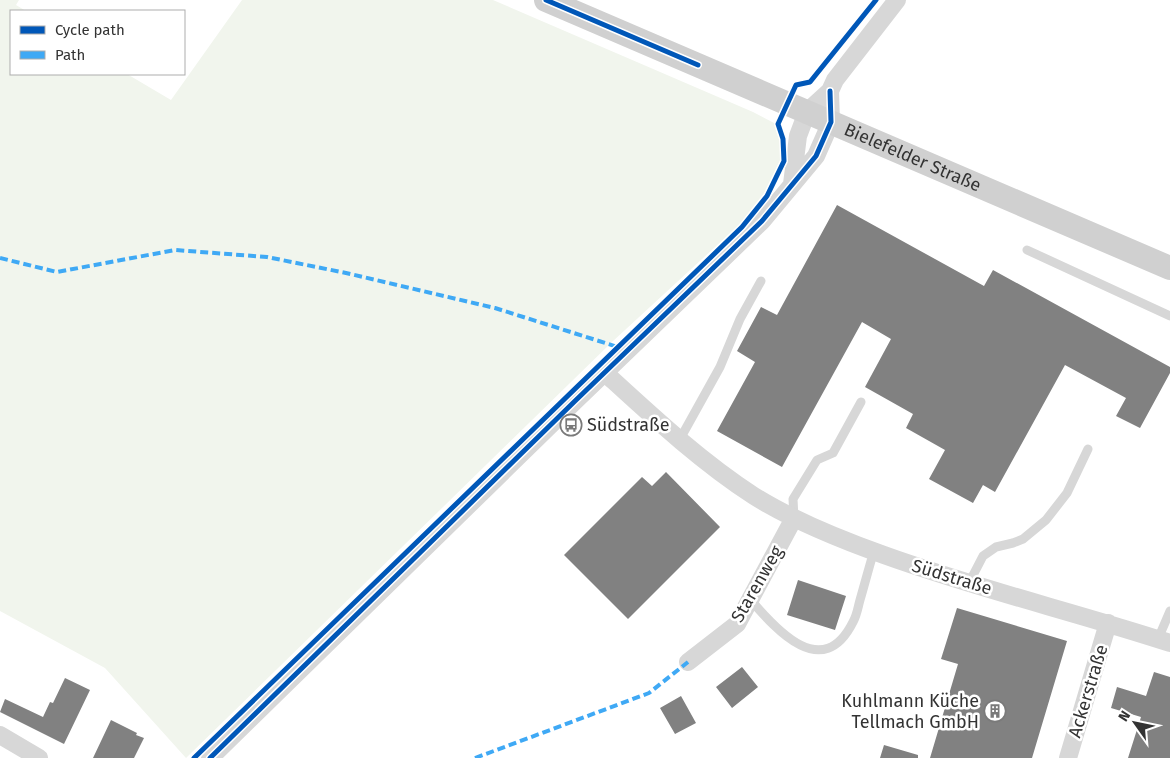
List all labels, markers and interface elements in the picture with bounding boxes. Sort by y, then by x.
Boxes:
legend [10,10,185,75]
text: Cycle path [55,21,125,39]
text: Path [55,46,85,64]
street label: Bielefelder Straße [841,118,984,197]
bus stop icon: Südstraße [559,413,583,437]
place label: Südstraße [587,414,670,436]
street label: Starenweg [726,541,788,626]
street label: Südstraße [909,554,995,600]
street label: Ackerstraße [1063,642,1113,740]
place label: Kuhlmann Küche Tellmach GmbH [841,690,979,733]
north arrow [1110,698,1160,748]
building icon: Kuhlmann Küche Tellmach GmbH [983,699,1007,723]
text: N [1115,708,1134,725]

